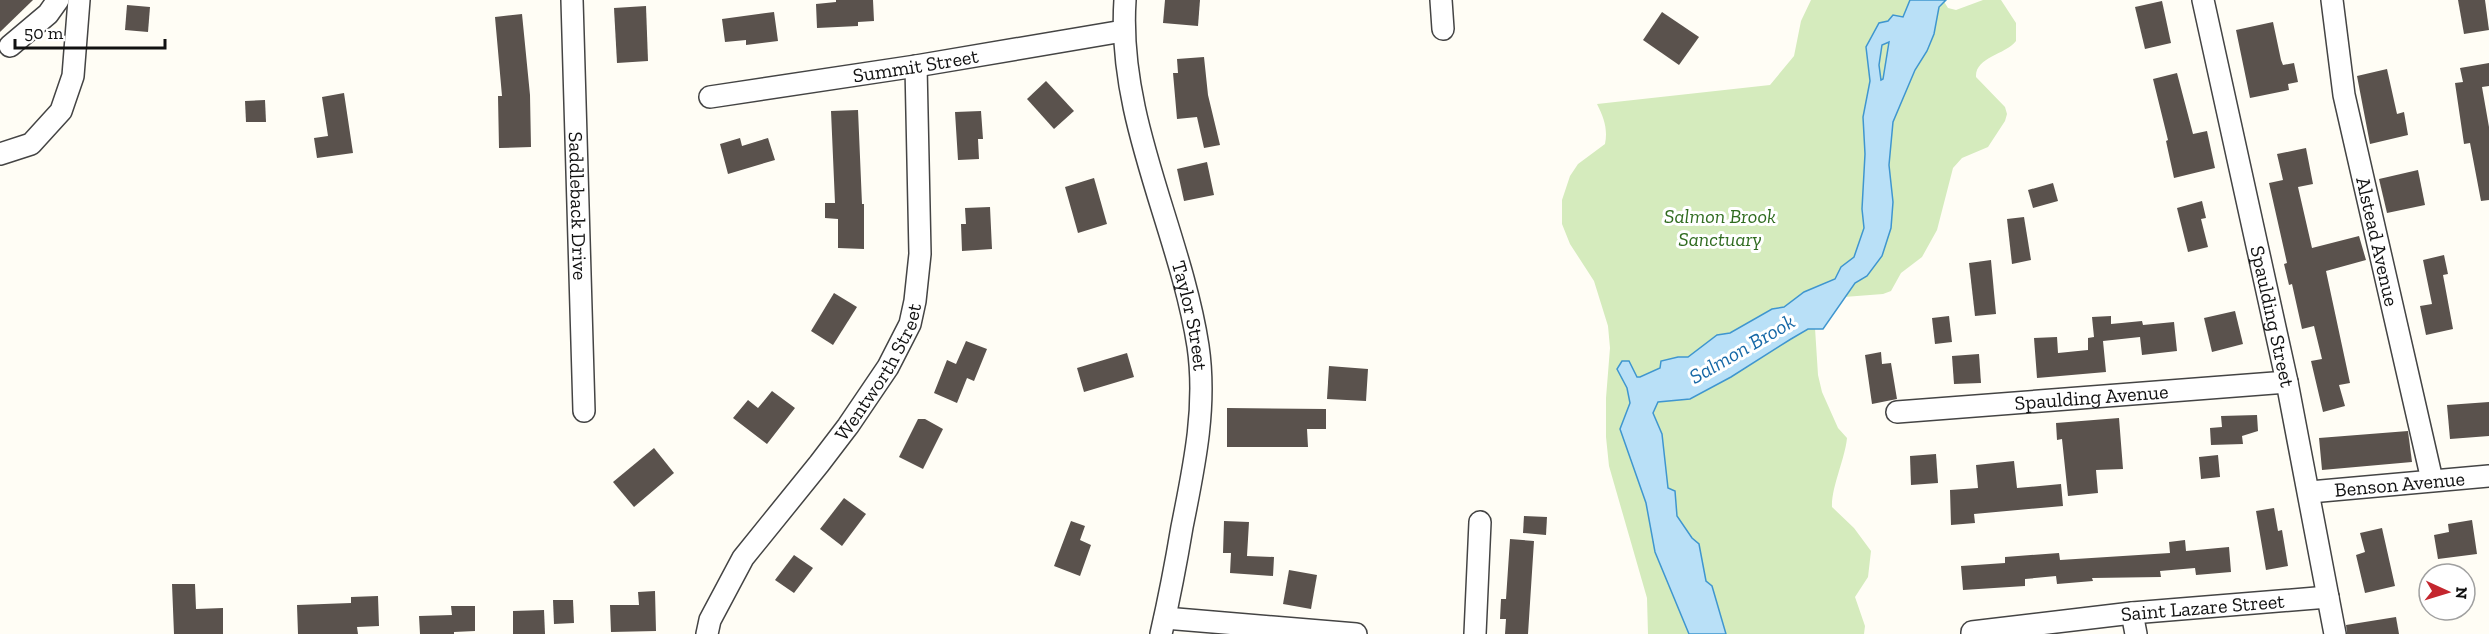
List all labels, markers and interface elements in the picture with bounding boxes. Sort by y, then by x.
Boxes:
scale bar [15,12,165,50]
text: 50 m [24,22,64,44]
street label: Summit Street [851,44,981,87]
street label: Saddleback Drive [564,131,592,281]
street label: Alstead Avenue [2351,174,2404,308]
park label: Salmon Brook Sanctuary [1664,204,1776,251]
street label: Spaulding Street [2245,243,2300,390]
street label: Taylor Street [1167,258,1213,372]
street label: Wentworth Street [829,300,926,445]
water label: Salmon Brook [1685,308,1799,389]
street label: Spaulding Avenue [2014,379,2169,415]
street label: Benson Avenue [2333,466,2466,502]
north arrow [2417,562,2477,622]
text: N [2452,586,2471,600]
street label: Saint Lazare Street [2120,589,2286,626]

